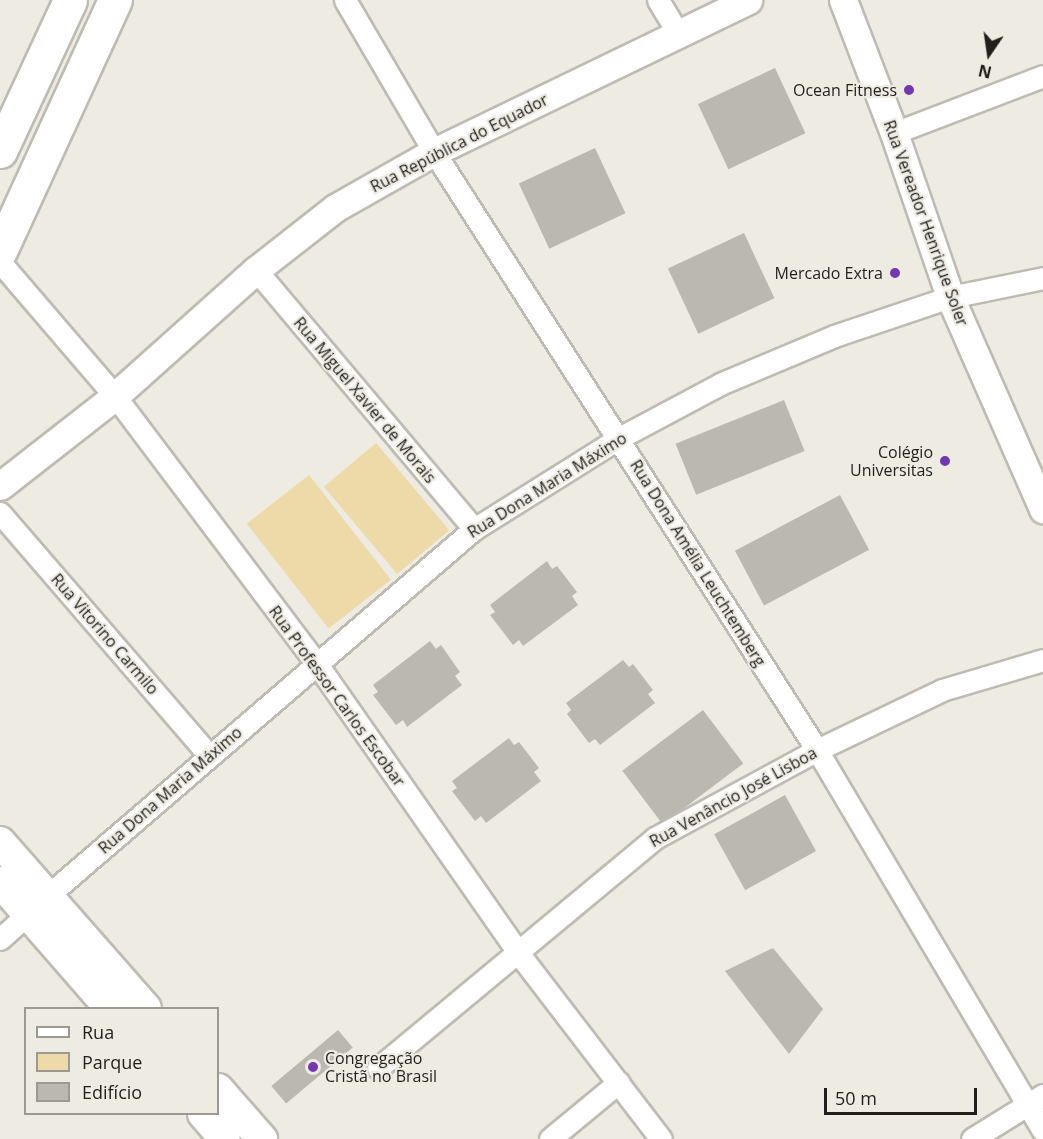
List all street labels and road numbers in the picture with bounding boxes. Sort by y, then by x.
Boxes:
street label: Rua República do Equador [367,90,551,196]
street label: Rua Vereador Henrique Soler [880,117,972,329]
street label: Rua Miguel Xavier de Morais [290,313,440,487]
street label: Rua Dona Maria Máximo [464,428,630,542]
street label: Rua Dona Amélia Leuchtemberg [626,456,770,670]
street label: Rua Vitorino Carmilo [47,570,163,698]
street label: Rua Professor Carlos Escobar [265,602,409,790]
street label: Rua Dona Maria Máximo [94,722,246,858]
street label: Rua Venâncio José Lisboa [646,743,820,851]

